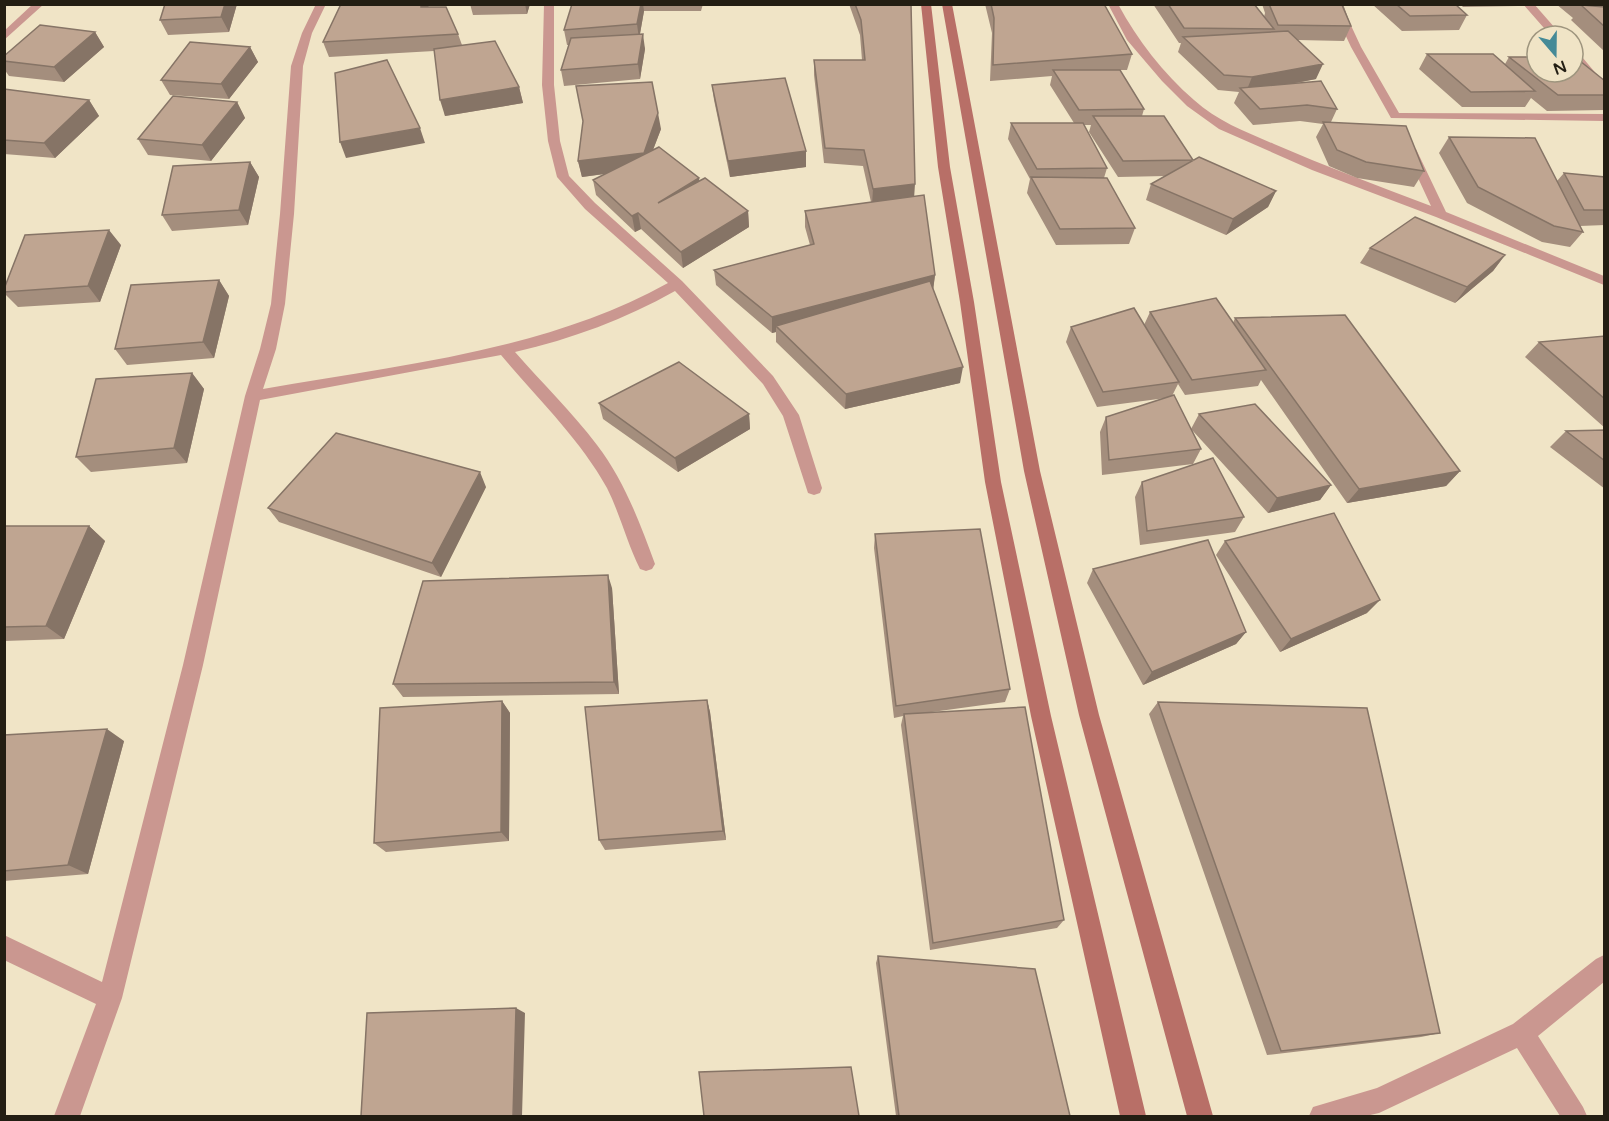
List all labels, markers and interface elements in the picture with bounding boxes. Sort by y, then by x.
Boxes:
north arrow [1525,24,1585,84]
text: N [1550,56,1569,79]

